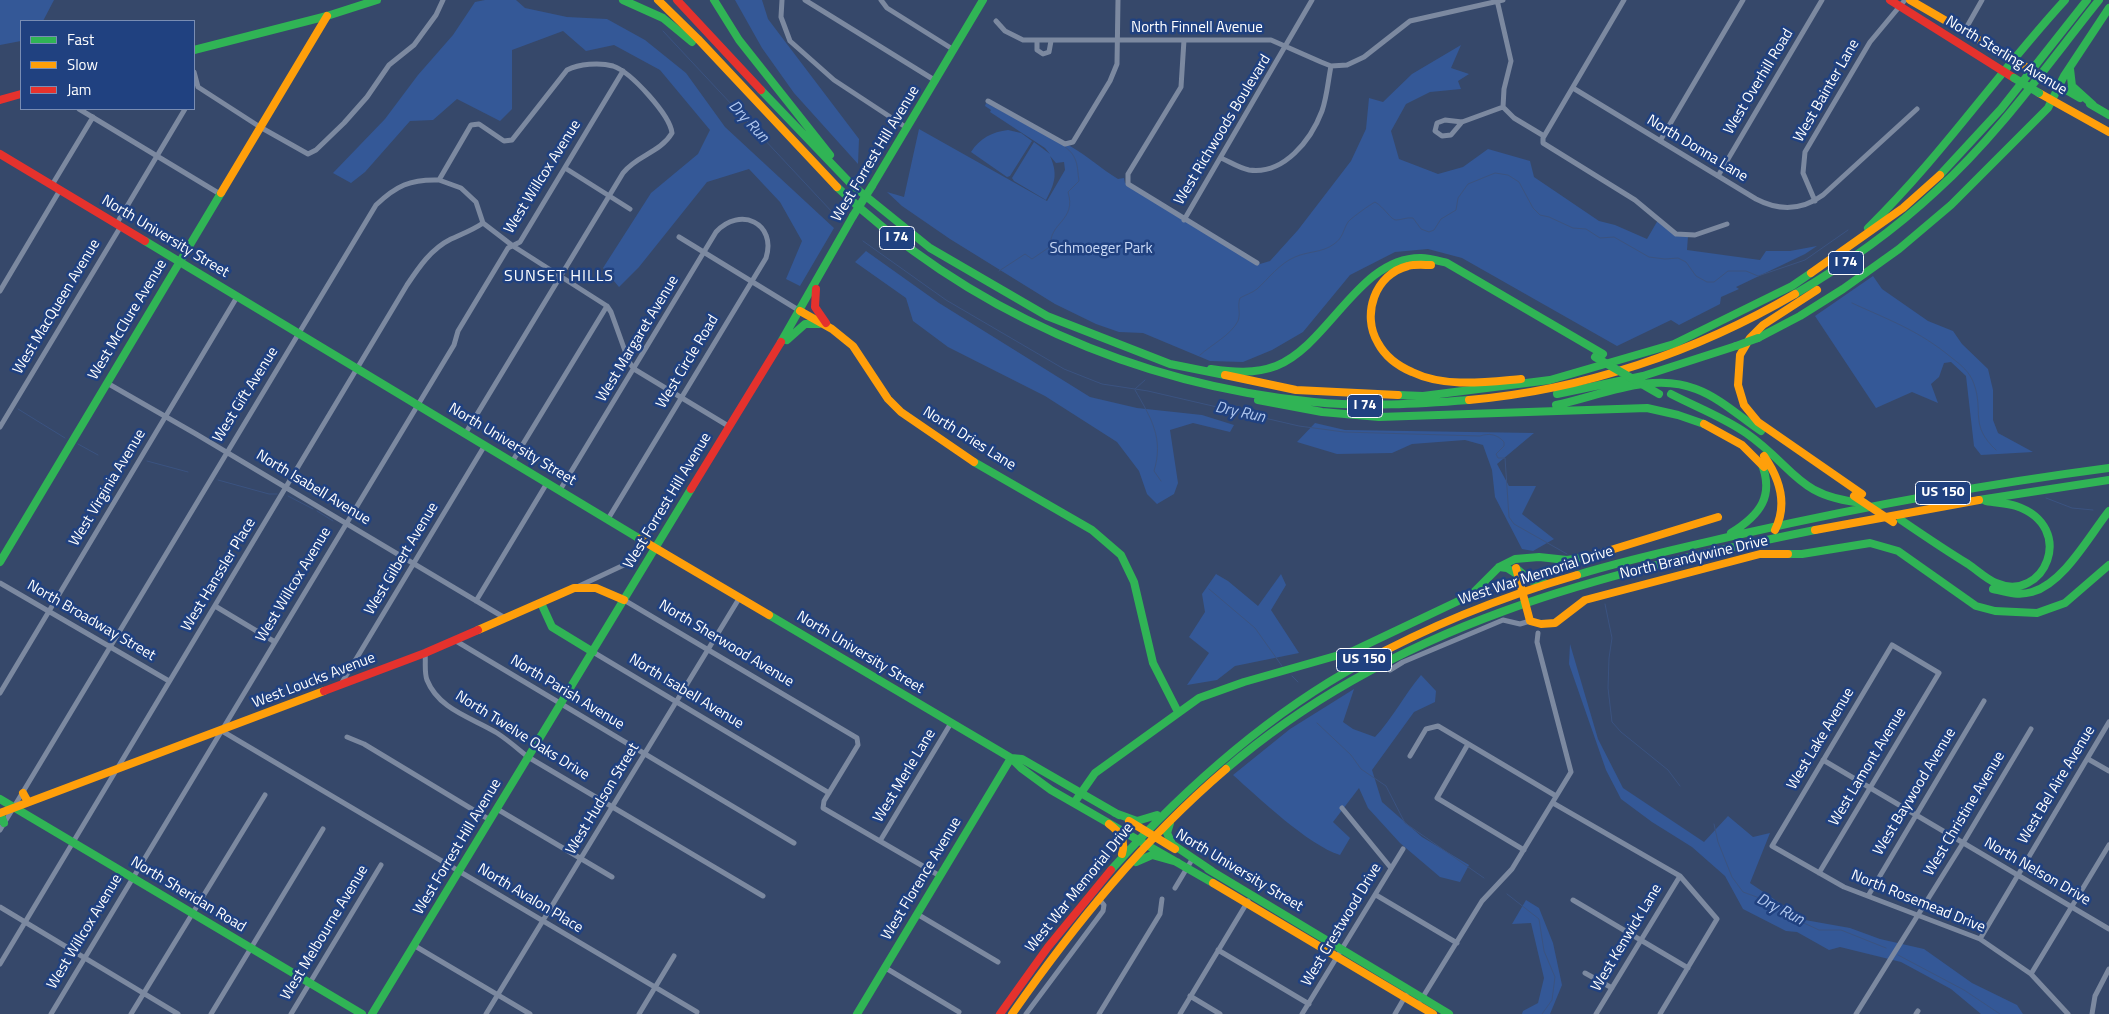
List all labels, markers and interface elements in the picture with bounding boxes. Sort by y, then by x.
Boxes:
street label: North Sterling Avenue [1942,13,2070,99]
street label: North Finnell Avenue [1131,19,1263,37]
legend [20,20,195,110]
street label: West Overhill Road [1720,26,1798,138]
text: Fast [67,28,94,51]
street label: West Bainter Lane [1790,36,1864,146]
street label: West Richwoods Boulevard [1171,52,1275,208]
text: Slow [67,53,98,76]
text: Jam [67,78,91,101]
street label: West Forrest Hill Avenue [828,83,924,225]
water label: Dry Run [724,97,772,147]
street label: North Donna Lane [1643,112,1751,186]
street label: West Willcox Avenue [501,117,585,237]
street label: North University Street [98,192,232,282]
road number: I 74 [880,227,914,250]
street label: West MacQueen Avenue [10,236,104,378]
park label: Schmoeger Park [1049,240,1153,258]
road number: I 74 [1828,252,1864,274]
street label: West McClure Avenue [85,256,171,384]
district label: SUNSET HILLS [503,267,615,287]
street label: West Margaret Avenue [593,272,683,406]
street label: West Circle Road [653,312,723,412]
street label: West Gift Avenue [209,344,283,446]
road number: I 74 [1348,394,1382,418]
water label: Dry Run [1213,398,1267,428]
street label: North University Street [445,400,579,490]
street label: North Dries Lane [919,403,1019,475]
street label: West Virginia Avenue [66,426,150,550]
street label: West Forrest Hill Avenue [620,430,716,572]
street label: North Isabell Avenue [252,447,374,529]
road number: US 150 [1916,482,1970,504]
street label: West Gilbert Avenue [361,499,443,619]
street label: West Hanssler Place [178,515,260,635]
street label: West Willcox Avenue [253,524,335,646]
street label: North Brandywine Drive [1618,532,1770,584]
street label: West War Memorial Drive [1457,543,1615,609]
street label: North Broadway Street [24,577,158,665]
street label: North Sherwood Avenue [655,597,797,691]
street label: North University Street [793,608,927,698]
road number: US 150 [1336,648,1392,672]
street label: West Loucks Avenue [250,649,378,713]
street label: North Isabell Avenue [625,651,747,733]
street label: North Parish Avenue [507,652,627,734]
street label: West Lake Avenue [1784,685,1858,793]
street label: North Twelve Oaks Drive [452,687,592,785]
street label: West Lamont Avenue [1826,705,1910,829]
street label: West Bel Aire Avenue [2015,723,2099,847]
street label: West Baywood Avenue [1870,725,1960,859]
street label: West Merle Lane [870,726,940,826]
street label: West Hudson Street [563,740,643,858]
street label: West Christine Avenue [1921,748,2009,880]
street label: West Forrest Hill Avenue [410,776,506,918]
street label: West Florence Avenue [878,814,966,944]
street label: West War Memorial Drive [1022,820,1138,956]
street label: North University Street [1172,826,1306,916]
street label: North Nelson Drive [1981,834,2093,910]
street label: North Sheridan Road [127,853,249,937]
street label: North Avalon Place [474,860,586,938]
street label: West Crestwood Drive [1298,860,1386,990]
street label: West Melbourne Avenue [278,862,372,1004]
street label: North Rosemead Drive [1848,867,1988,937]
street label: West Willcox Avenue [44,871,126,993]
street label: West Kenwick Lane [1588,881,1666,995]
water label: Dry Run [1753,890,1807,930]

